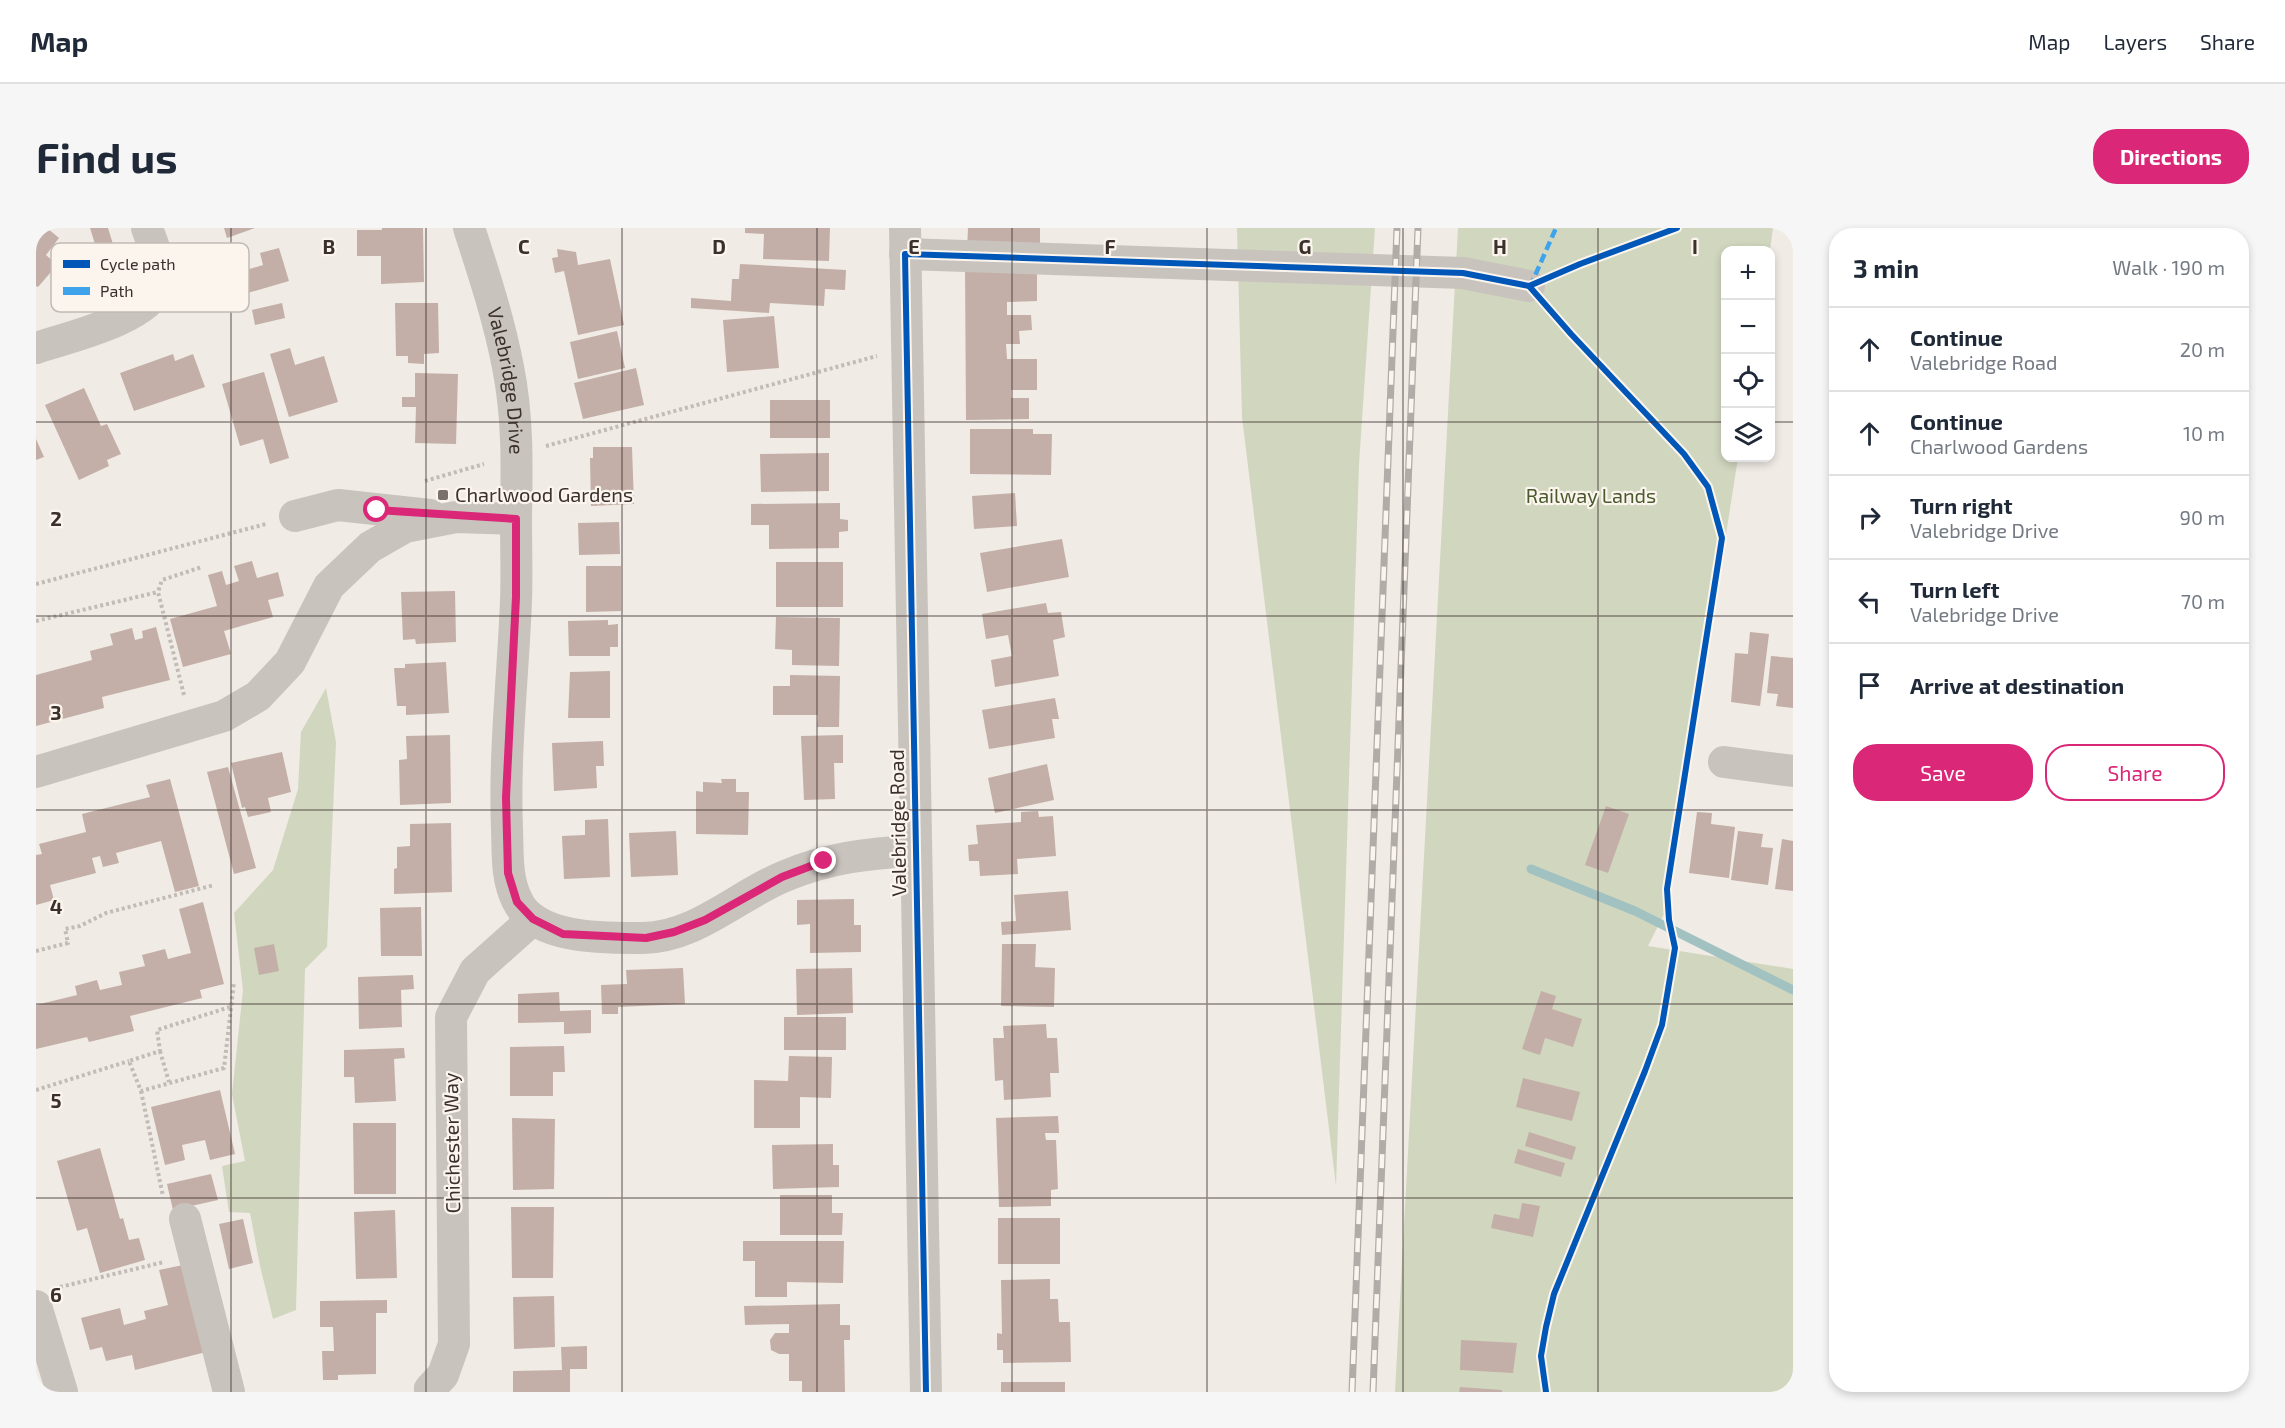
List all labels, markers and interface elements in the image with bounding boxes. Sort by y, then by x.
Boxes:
text: Map [30,24,88,58]
text: Map [2028,29,2070,54]
text: Layers [2103,29,2167,54]
text: Share [2200,29,2255,54]
button: Directions [2093,129,2249,184]
text: Find us [36,131,178,181]
text: B [323,234,335,258]
text: C [518,234,530,258]
text: D [712,234,726,258]
text: E [908,234,920,258]
text: F [1104,234,1116,258]
text: G [1299,234,1311,258]
text: H [1493,234,1507,258]
text: I [1692,234,1698,258]
legend [51,243,249,312]
map controls [1721,246,1775,462]
button: + [1721,246,1775,300]
text: 3 min [1853,252,1919,283]
text: Cycle path [100,254,176,273]
text: Walk · 190 m [2112,255,2225,279]
text: Path [100,281,134,300]
button: − [1721,300,1775,354]
street label: Valebridge Drive [483,304,529,455]
text: Continue [1910,324,2003,350]
icon: ahead [1853,333,1886,366]
text: 20 m [2180,337,2225,361]
text: Valebridge Road [1910,350,2057,374]
button: locate [1721,354,1775,408]
button: layers [1721,408,1775,462]
text: Continue [1910,408,2003,434]
icon: ahead [1853,417,1886,450]
text: 10 m [2183,421,2225,445]
text: Charlwood Gardens [1910,434,2088,458]
place label: Charlwood Gardens [455,482,633,506]
park label: Railway Lands [1526,483,1656,507]
marker: Charlwood Gardens [436,488,450,502]
text: Turn right [1910,492,2012,518]
route start [363,496,389,522]
icon: right [1853,501,1886,534]
text: 90 m [2180,505,2225,529]
text: 2 [50,506,62,530]
text: Valebridge Drive [1910,518,2059,542]
text: Turn left [1910,576,1999,602]
icon: left [1853,585,1886,618]
text: 70 m [2181,589,2225,613]
text: Valebridge Drive [1910,602,2059,626]
icon: arrive [1853,669,1886,702]
text: Arrive at destination [1910,672,2124,698]
text: 3 [50,700,62,724]
button: Save [1853,744,2033,801]
button: Share [2045,744,2225,801]
street label: Valebridge Road [884,749,910,897]
route end [810,847,836,873]
text: 4 [50,894,63,918]
street label: Chichester Way [438,1072,464,1214]
text: 5 [50,1088,62,1112]
text: 6 [50,1282,62,1306]

